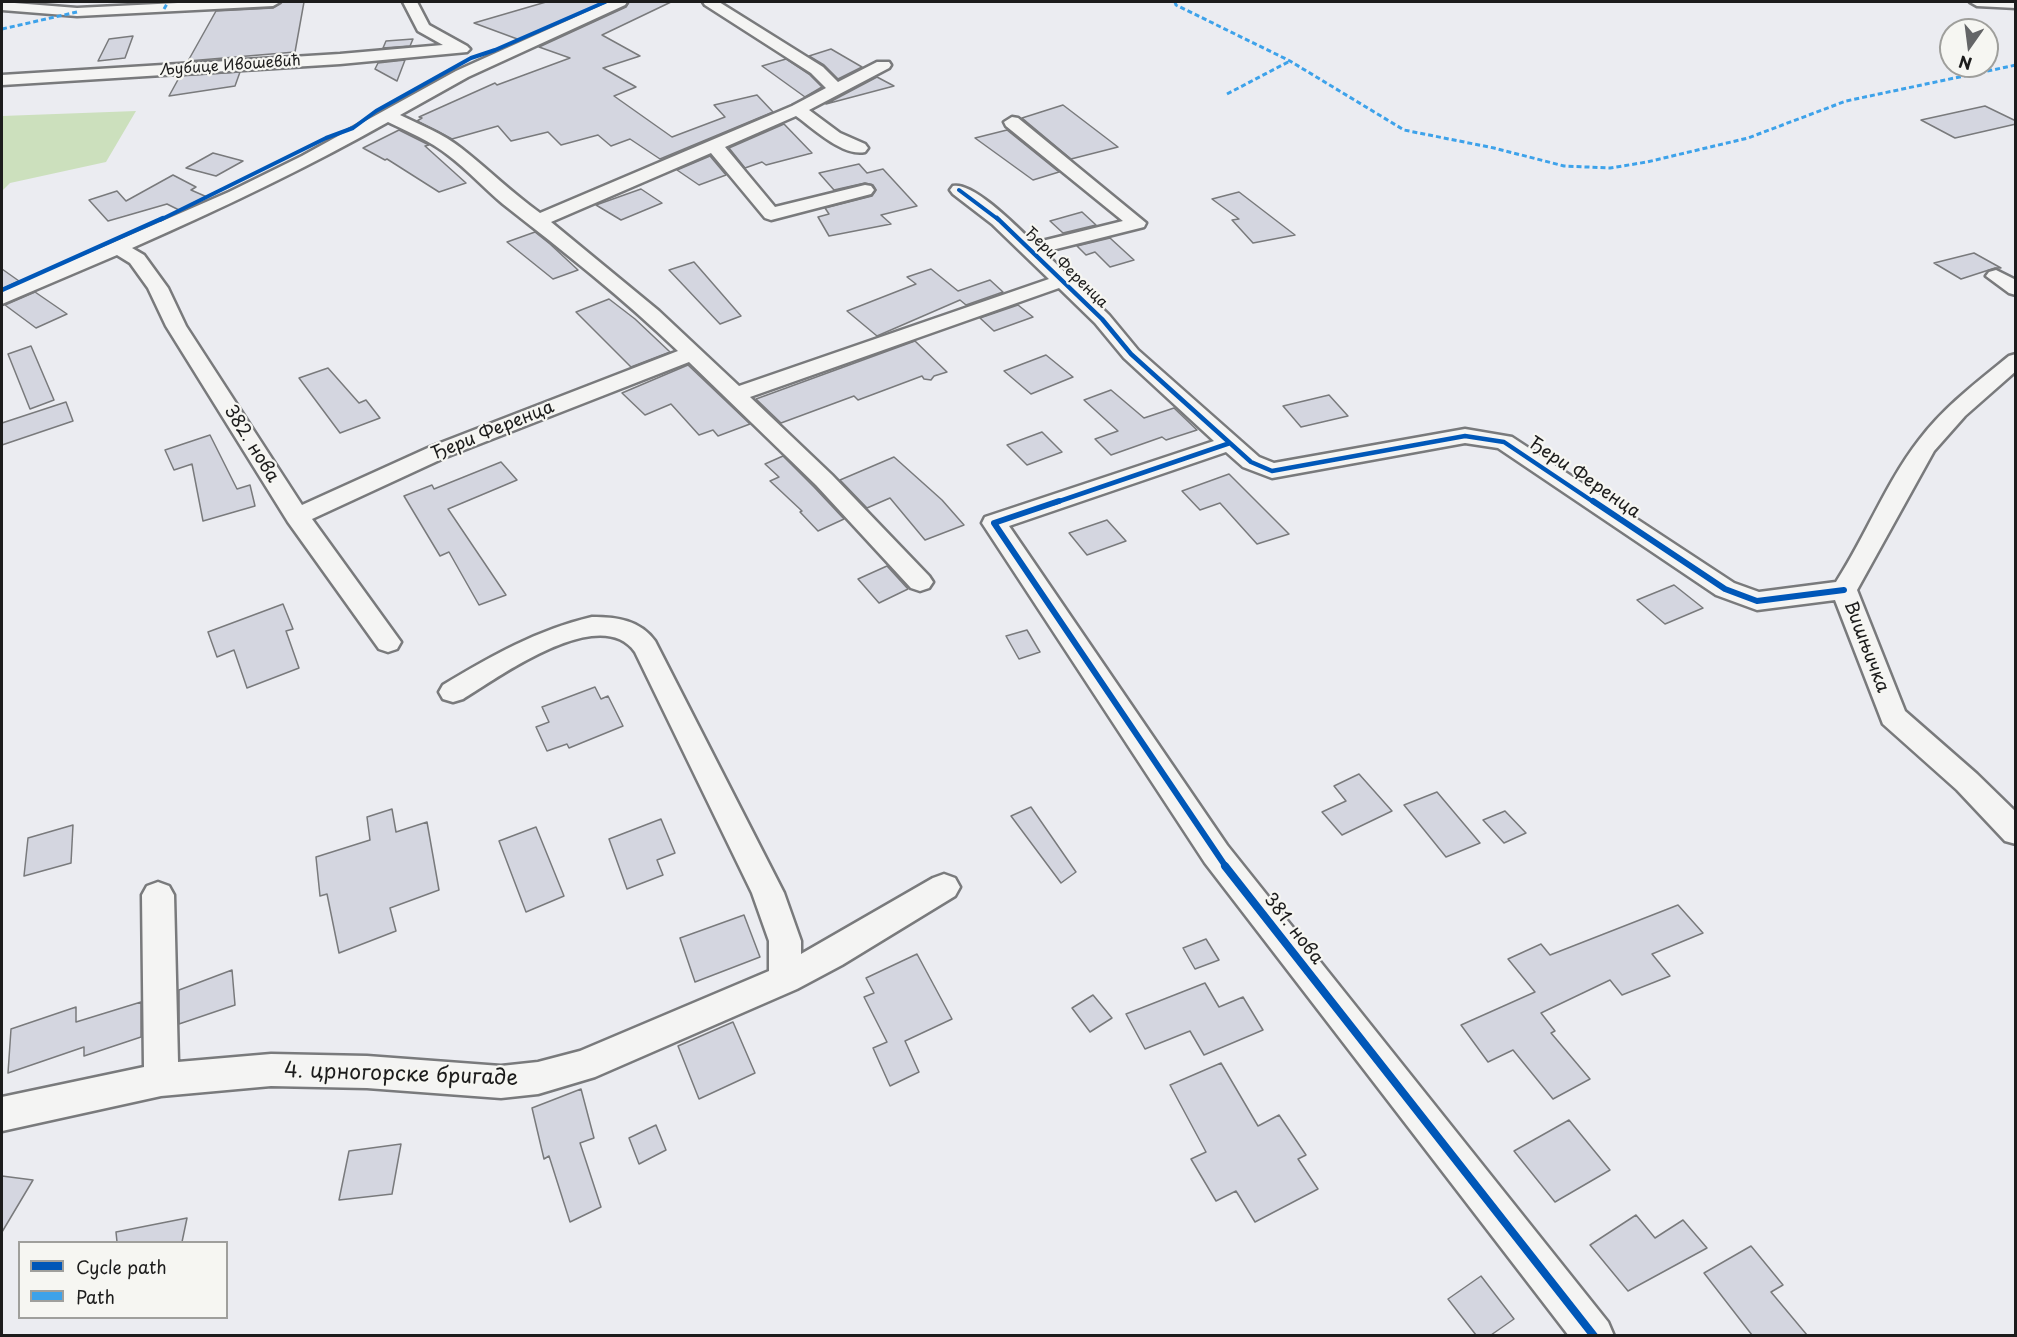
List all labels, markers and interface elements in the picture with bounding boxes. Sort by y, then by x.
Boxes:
north arrow [1939,18,1999,78]
text: N [1956,50,1974,77]
street label: Љубице Ивошевић [159,52,301,80]
street label: Ђери Ференца [1021,224,1111,312]
street label: Ђери Ференца [429,397,557,465]
street label: 382. нова [219,401,283,487]
street label: Ђери Ференца [1524,433,1644,523]
street label: Вишњичка [1839,598,1893,696]
street label: 381. нова [1259,889,1327,969]
street label: 4. црногорске бригаде [283,1058,519,1092]
legend [18,1241,228,1319]
text: Cycle path [76,1253,167,1280]
text: Path [76,1283,115,1310]

